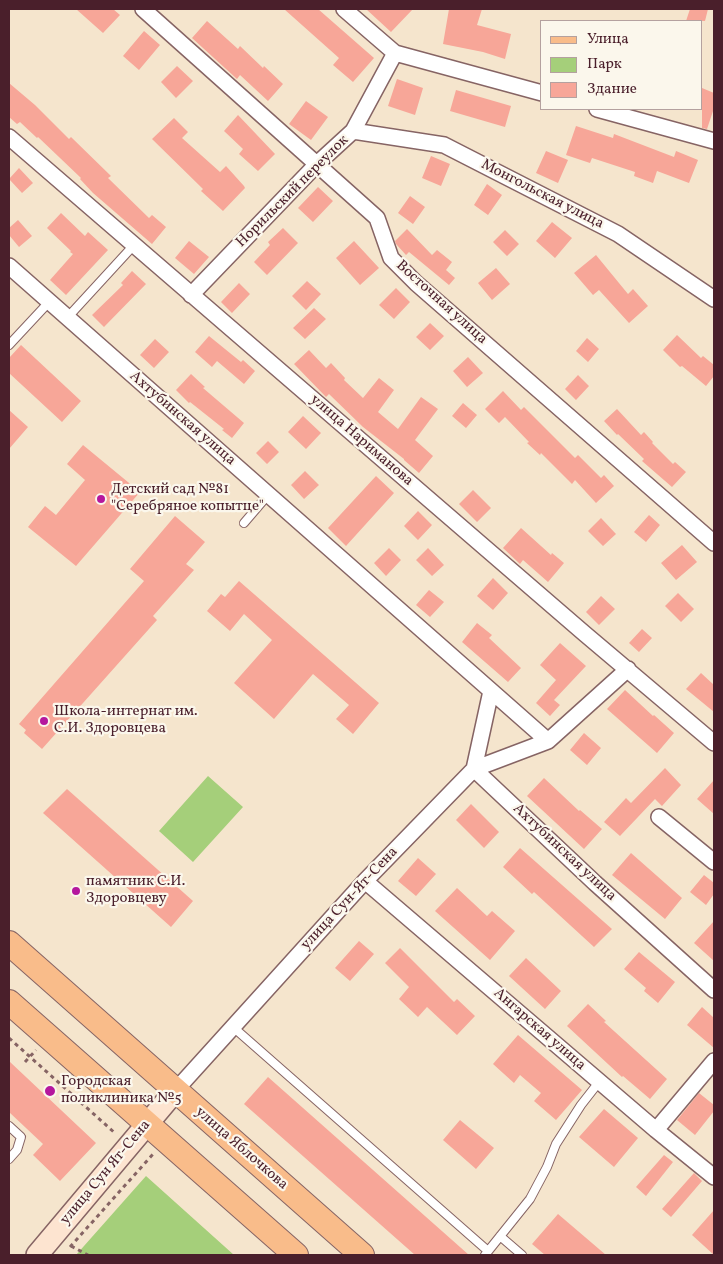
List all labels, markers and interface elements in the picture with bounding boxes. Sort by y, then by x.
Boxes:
legend [540,20,703,110]
text: Улица [587,29,629,50]
text: Парк [587,54,622,75]
text: Здание [587,79,637,100]
street label: Норильский переулок [233,132,353,252]
street label: Монгольская улица [478,156,606,234]
street label: Восточная улица [392,257,490,349]
street label: Ахтубинская улица [125,368,239,470]
street label: улица Нариманова [306,391,416,491]
place label: Детский сад №81 "Серебряное копытце" [111,481,264,516]
marker: Детский сад №81 "Серебряное копытце" [95,493,107,505]
place label: Школа-интернат им. С.И. Здоровцева [54,703,198,738]
marker: Школа-интернат им. С.И. Здоровцева [38,715,50,727]
street label: Ахтубинская улица [508,800,620,906]
street label: улица Сун-Ят-Сена [298,844,402,954]
place label: памятник С.И. Здоровцеву [86,873,185,908]
marker: памятник С.И. Здоровцеву [70,885,82,897]
street label: Ангарская улица [489,985,589,1075]
place label: Городская поликлиника №5 [61,1073,182,1108]
marker: Городская поликлиника №5 [43,1084,57,1098]
street label: улица Яблочкова [191,1104,291,1194]
street label: улица Сун Ят-Сена [57,1117,155,1229]

